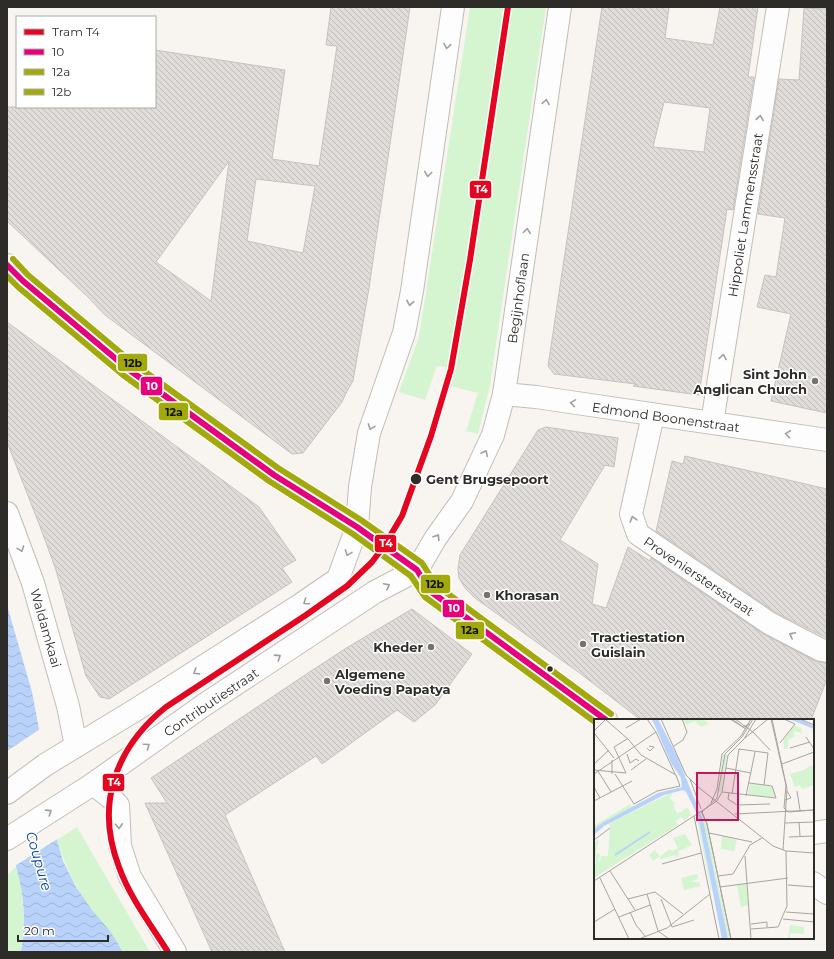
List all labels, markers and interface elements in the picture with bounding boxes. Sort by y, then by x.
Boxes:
legend [16,16,156,108]
text: Tram T4 [52,24,100,39]
one-way arrow [443,42,452,49]
text: 10 [52,44,64,59]
text: 12a [52,64,70,79]
text: 12b [52,84,71,99]
one-way arrow [541,99,550,105]
one-way arrow [755,115,764,121]
street label: Hippoliet Lammensstraat [724,132,766,298]
one-way arrow [424,171,433,177]
line badge: T4 [469,180,492,199]
text: T4 [474,182,488,196]
one-way arrow [522,228,531,234]
street label: Begijnhoflaan [504,252,532,344]
one-way arrow [406,300,415,306]
line badge: 12b [117,353,148,372]
one-way arrow [718,354,727,360]
text: 12b [124,356,143,370]
place label: Sint John Anglican Church [692,366,807,397]
line badge: 10 [140,376,163,396]
marker: Sint John Anglican Church [810,376,820,386]
text: 10 [146,379,158,393]
one-way arrow [570,399,576,408]
street label: Edmond Boonenstraat [591,399,741,435]
line badge: 12a [158,402,189,421]
text: 12a [165,405,183,419]
one-way arrow [367,423,376,430]
one-way arrow [785,430,791,439]
one-way arrow [480,450,488,457]
place label: Gent Brugsepoort [426,471,549,487]
marker: Gent Brugsepoort [409,472,423,486]
one-way arrow [629,516,638,523]
street label: Provenierstersstraat [641,533,757,619]
line badge: T4 [374,534,397,553]
one-way arrow [432,534,440,541]
text: T4 [379,536,393,550]
one-way arrow [16,546,24,553]
one-way arrow [344,550,352,557]
line badge: 12b [420,574,451,594]
text: 12b [426,577,445,591]
one-way arrow [382,583,390,591]
street label: Waldamkaai [27,587,65,669]
place label: Khorasan [495,587,559,603]
marker: Khorasan [482,590,492,600]
one-way arrow [303,597,310,604]
line badge: 10 [442,599,465,618]
text: 10 [448,601,460,615]
line badge: 12a [455,621,485,640]
text: 12a [461,623,479,637]
place label: Tractiestation Guislain [591,629,685,660]
one-way arrow [788,632,796,640]
place label: Kheder [373,639,423,655]
marker: Tractiestation Guislain [578,639,588,649]
marker: Kheder [426,642,436,652]
one-way arrow [273,654,280,661]
street label: Contributiestraat [161,664,261,740]
unlabelled marker [545,664,555,674]
place label: Algemene Voeding Papatya [334,666,451,697]
one-way arrow [193,667,200,674]
marker: Algemene Voeding Papatya [322,676,332,686]
inset map [594,719,814,939]
one-way arrow [143,743,150,751]
line badge: T4 [102,773,125,792]
text: T4 [107,775,121,789]
one-way arrow [45,809,52,817]
one-way arrow [114,823,123,829]
water label: Coupure [22,829,56,893]
scale bar [18,917,108,943]
text: 20 m [24,923,55,938]

